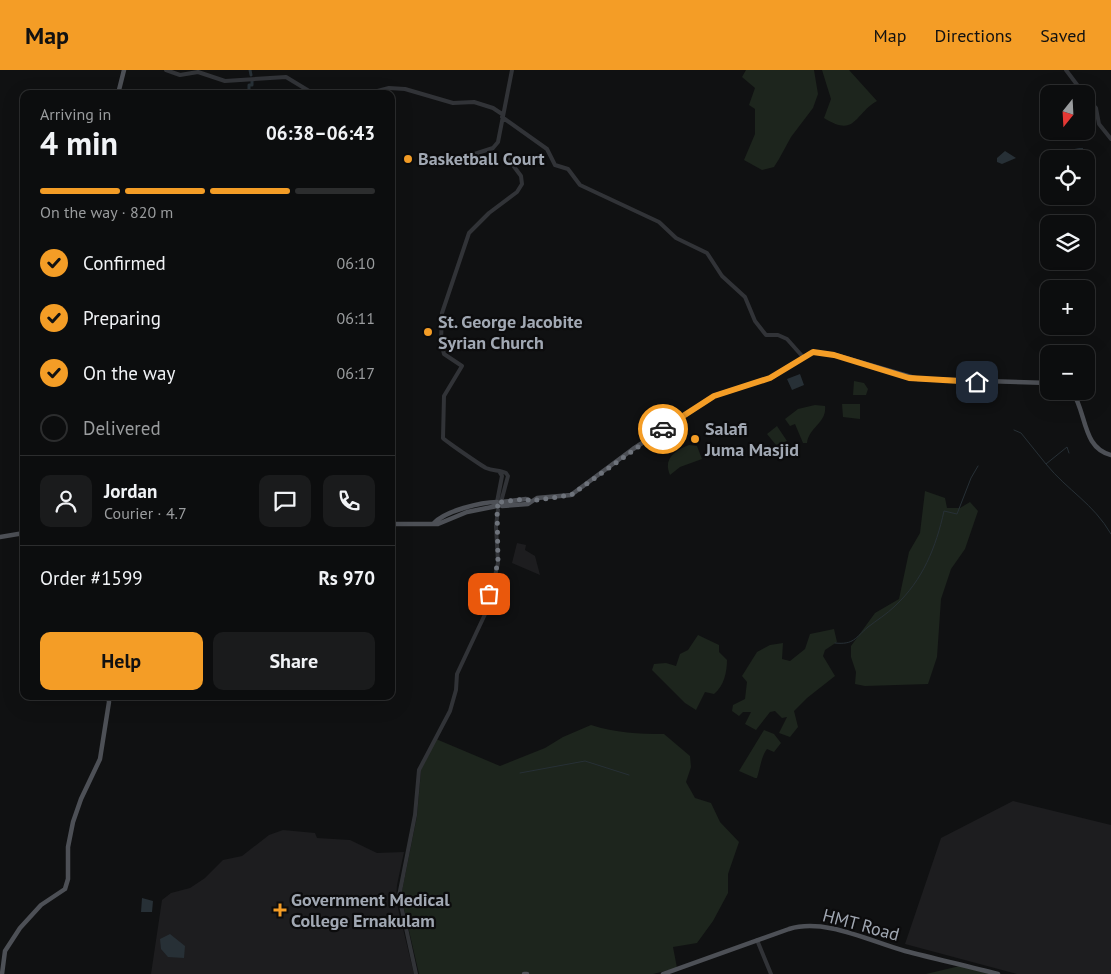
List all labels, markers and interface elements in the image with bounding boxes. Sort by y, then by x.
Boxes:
text: Map [25,20,69,51]
text: Map [874,24,906,47]
text: Directions [934,24,1012,47]
text: Saved [1040,24,1086,47]
north arrow [1040,85,1095,140]
map controls [1040,85,1095,400]
text: Arriving in [40,104,111,124]
text: 06:38–06:43 [266,121,375,145]
text: 4 min [40,122,118,164]
place label: Basketball Court [418,147,545,170]
button: locate [1040,150,1095,205]
marker: Basketball Court [402,153,414,165]
text: On the way · 820 m [40,202,173,222]
button: layers [1040,215,1095,270]
icon: check [40,249,68,277]
text: Confirmed [83,251,166,275]
text: 06:10 [337,253,375,273]
button: + [1040,280,1095,335]
icon: check [40,304,68,332]
text: Preparing [83,306,161,330]
text: 06:11 [337,308,375,328]
place label: St. George Jacobite Syrian Church [438,310,583,354]
marker: St. George Jacobite Syrian Church [422,326,434,338]
button: − [1040,345,1095,400]
icon: check [40,359,68,387]
text: On the way [83,361,175,385]
pin [956,361,998,403]
text: 06:17 [337,363,375,383]
icon: home [963,368,991,396]
courier [638,404,688,454]
icon: car [649,415,677,443]
text: Delivered [83,416,161,440]
place label: Salafi Juma Masjid [704,417,799,461]
marker: Salafi Juma Masjid [689,433,701,445]
button: person [40,475,92,527]
button: chat [259,475,311,527]
button: phone [323,475,375,527]
text: Jordan [104,479,157,503]
text: Courier · 4.7 [104,503,187,523]
text: Order #1599 [40,566,143,590]
text: Rs 970 [318,566,375,590]
pin [468,573,510,615]
icon: bag [475,580,503,608]
button: Help [40,632,203,690]
button: Share [213,632,375,690]
place label: Government Medical College Ernakulam [291,888,450,932]
marker: Government Medical College Ernakulam [273,903,287,917]
street label: HMT Road [820,903,902,946]

